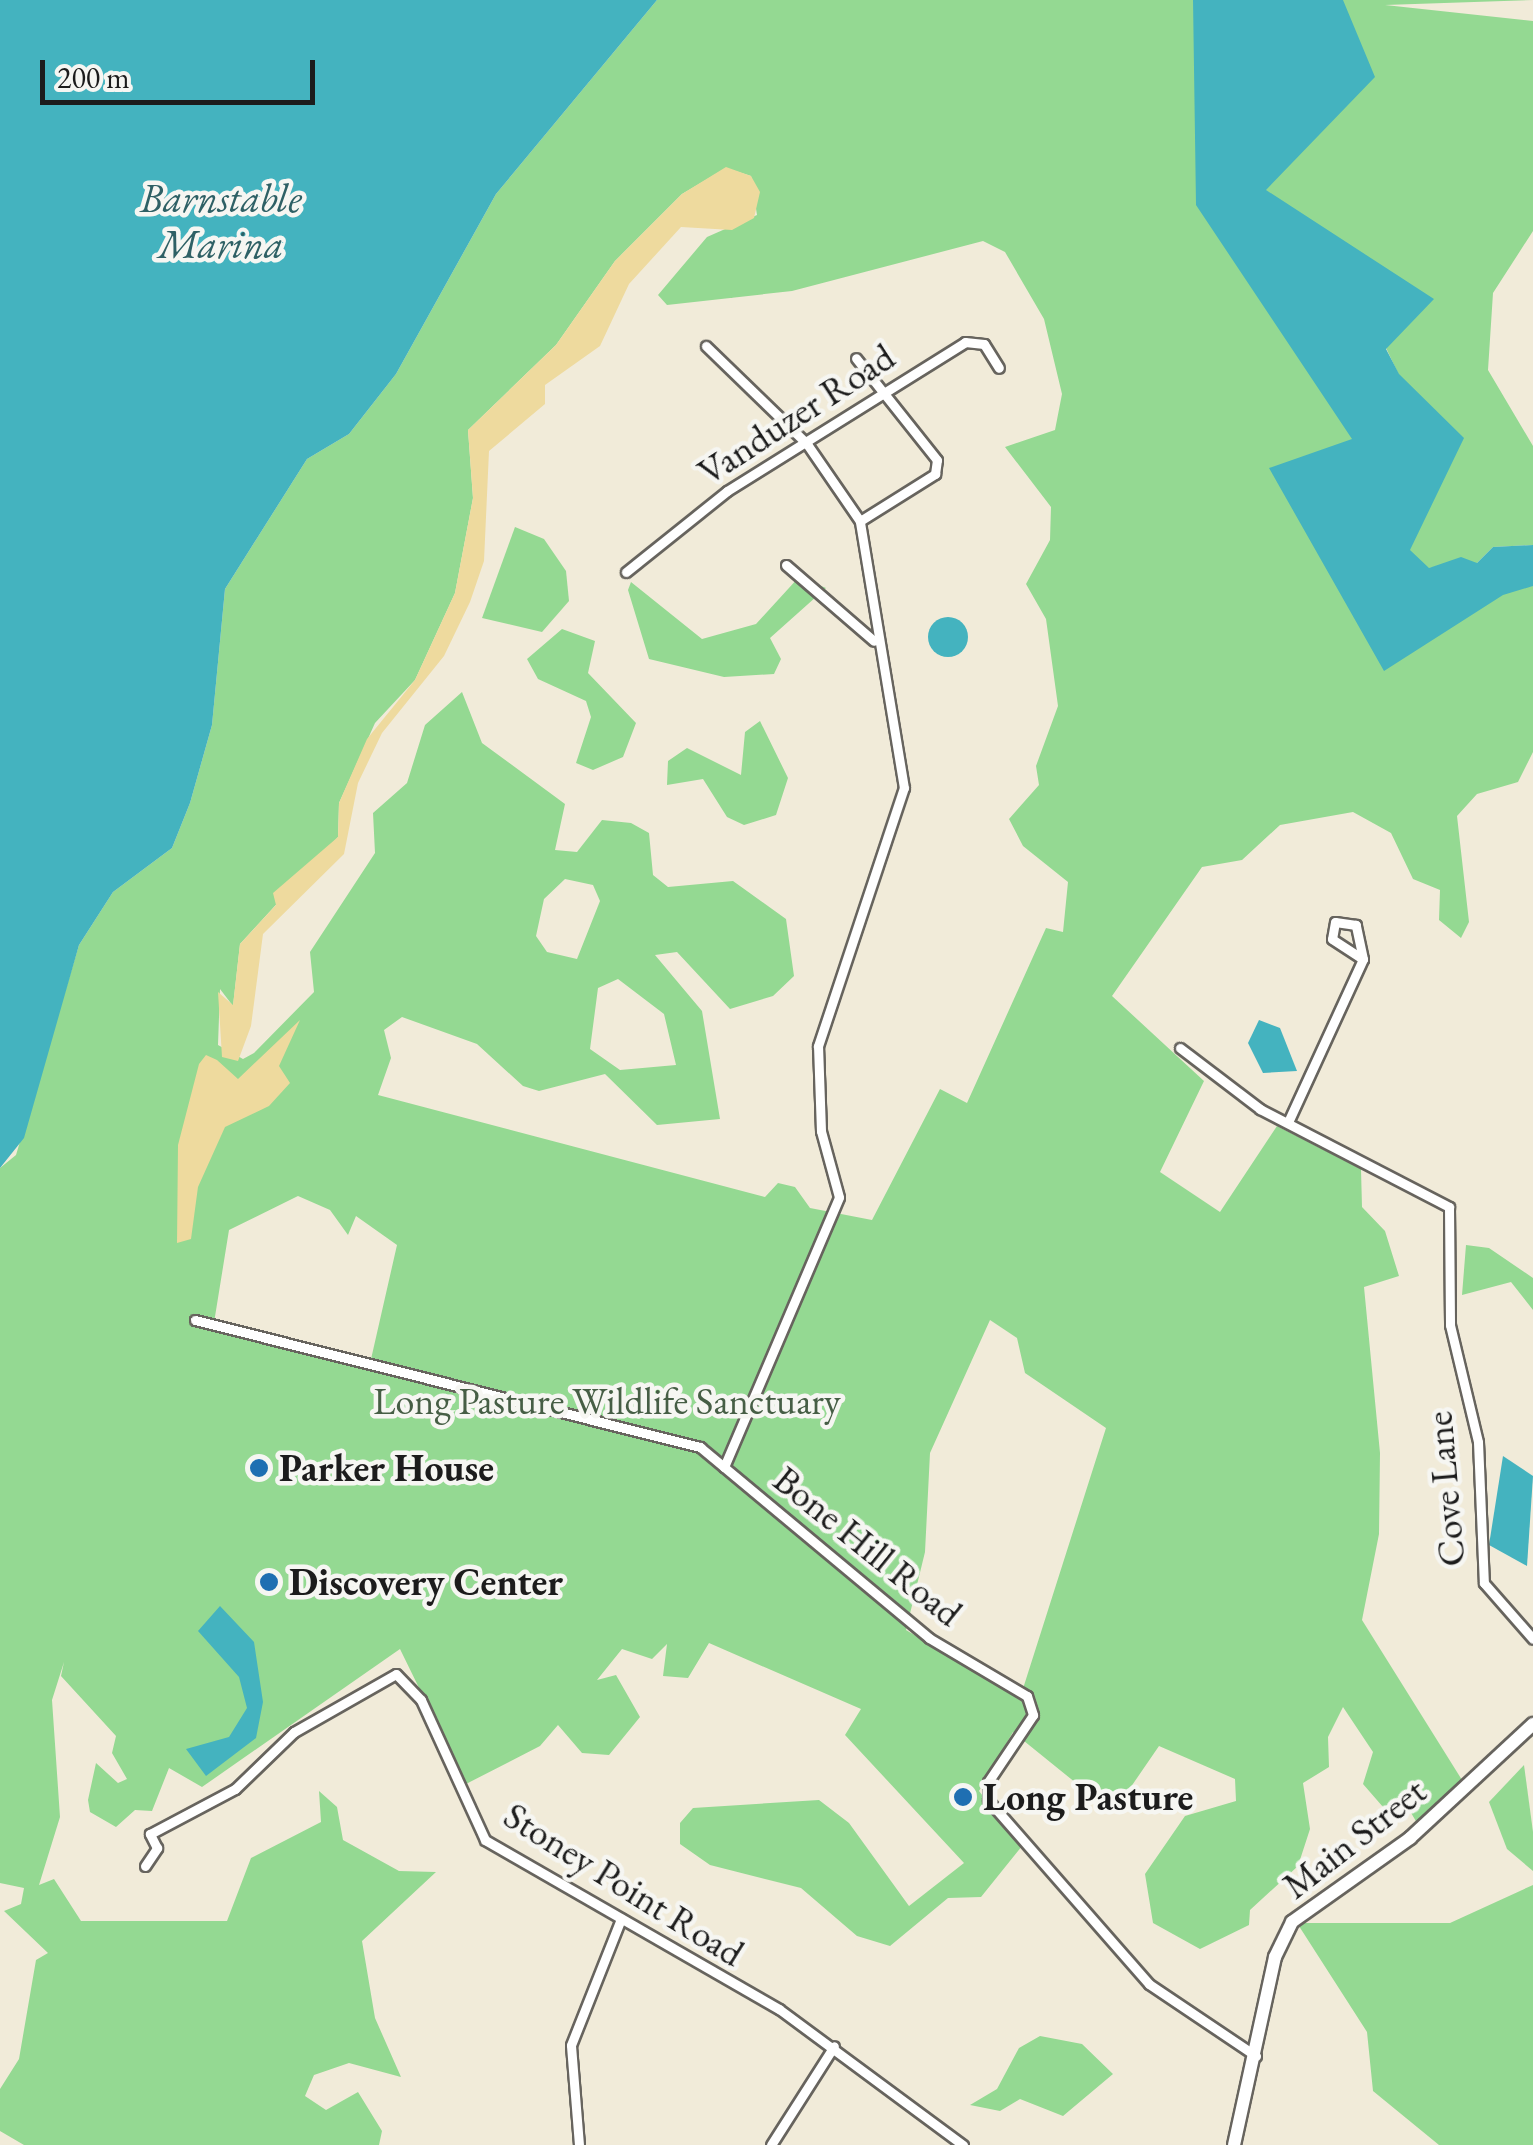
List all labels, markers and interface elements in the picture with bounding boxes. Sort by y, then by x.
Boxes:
scale bar [45,40,320,102]
text: 200 m [57,58,130,97]
water label: Barnstable Marina [140,174,302,268]
street label: Vanduzer Road [689,334,903,494]
park label: Long Pasture Wildlife Sanctuary [373,1378,841,1424]
street label: Cove Lane [1416,1410,1474,1568]
place label: Parker House [279,1445,494,1491]
street label: Bone Hill Road [765,1456,971,1636]
marker: Parker House [248,1457,270,1479]
place label: Discovery Center [289,1559,563,1605]
marker: Discovery Center [258,1571,280,1593]
street label: Main Street [1273,1768,1435,1908]
place label: Long Pasture [983,1774,1193,1820]
marker: Long Pasture [952,1786,974,1808]
street label: Stoney Point Road [496,1792,752,1976]

